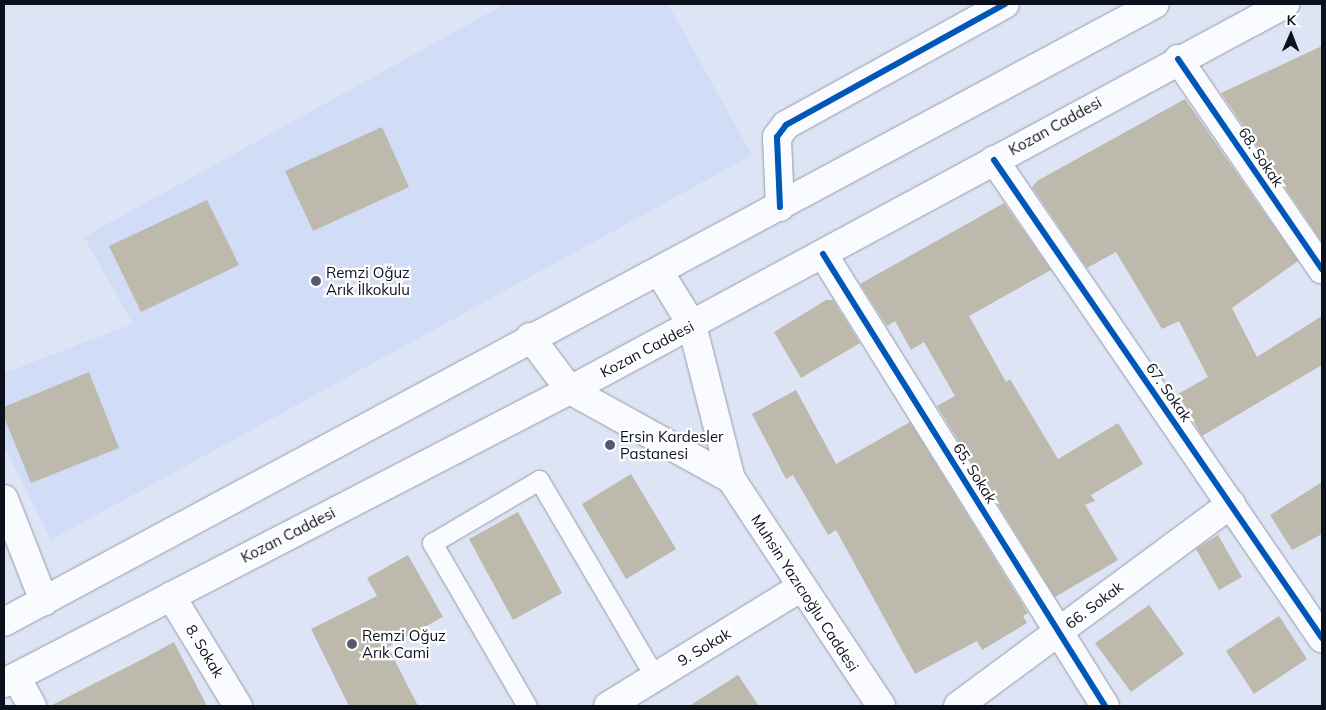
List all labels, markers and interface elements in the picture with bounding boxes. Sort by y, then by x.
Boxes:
north arrow [1266,10,1316,60]
text: K [1286,11,1296,29]
street label: Kozan Caddesi [1005,93,1105,159]
street label: 68. Sokak [1235,124,1287,190]
place label: Remzi Oğuz Arık İlkokulu [326,263,410,298]
marker: Remzi Oğuz Arık İlkokulu [310,275,322,287]
street label: Kozan Caddesi [597,317,697,381]
street label: 67. Sokak [1142,359,1196,425]
place label: Ersin Kardesler Pastanesi [620,427,724,462]
marker: Ersin Kardesler Pastanesi [604,439,616,451]
street label: 65. Sokak [949,440,1001,506]
street label: Kozan Caddesi [238,504,338,566]
street label: Muhsin Yazıcıoğlu Caddesi [748,511,862,675]
street label: 66. Sokak [1062,577,1126,633]
street label: 8. Sokak [182,621,228,681]
street label: 9. Sokak [674,624,734,670]
place label: Remzi Oğuz Arık Cami [362,626,446,661]
marker: Remzi Oğuz Arık Cami [346,638,358,650]

